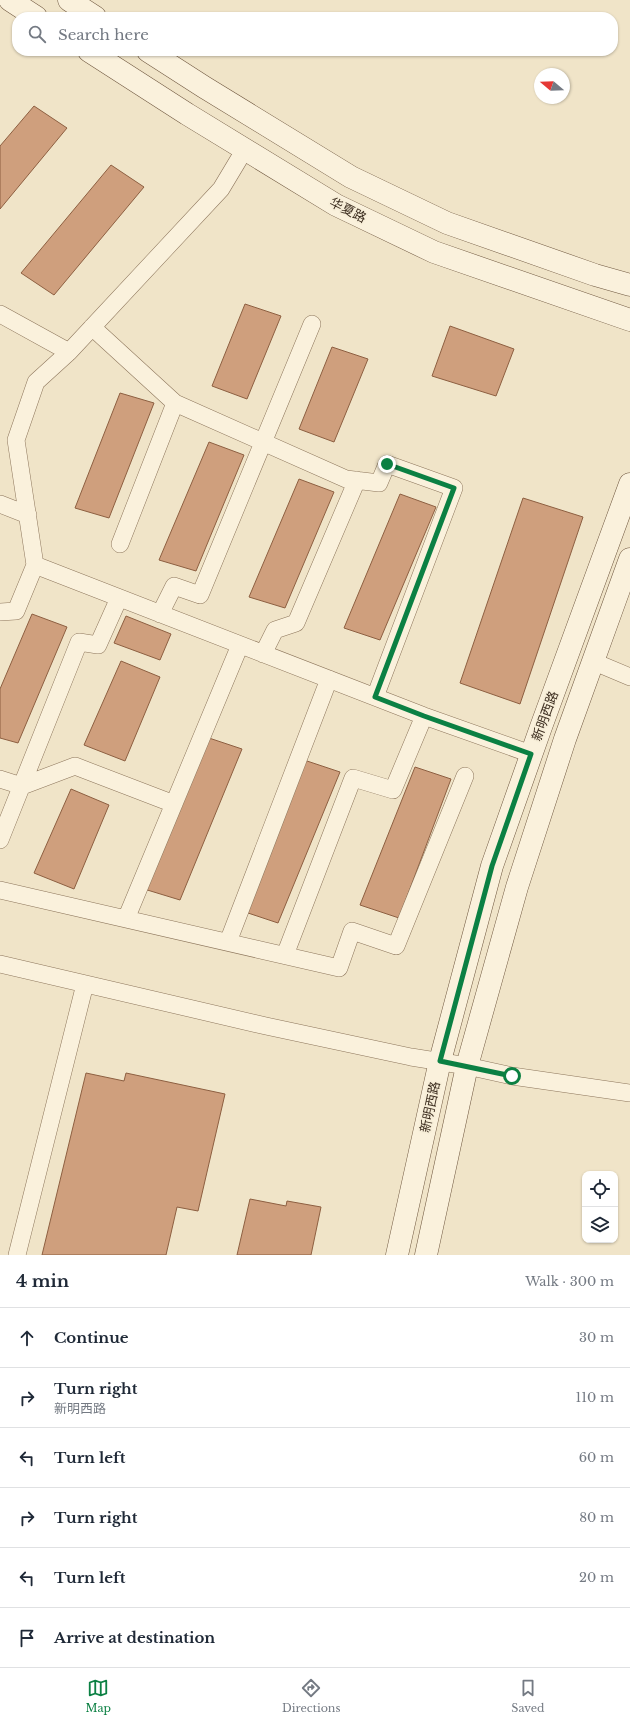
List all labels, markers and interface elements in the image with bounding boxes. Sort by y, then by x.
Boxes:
search box [12,12,618,56]
icon: search [26,23,48,45]
text: Search here [58,25,149,44]
north arrow [534,68,570,104]
street label: 华夏路 [327,194,369,226]
route end [378,455,396,473]
street label: 新明西路 [528,689,562,743]
route start [503,1067,521,1085]
street label: 新明西路 [416,1080,444,1134]
map controls [582,1171,618,1243]
button: locate [582,1171,618,1207]
button: layers [582,1207,618,1243]
text: 4 min [16,1271,69,1292]
text: Walk · 300 m [525,1273,614,1290]
icon: ahead [16,1327,38,1349]
text: Continue [54,1328,129,1347]
text: 30 m [579,1329,614,1346]
text: Turn right [54,1379,137,1398]
icon: right [16,1387,38,1409]
text: 110 m [575,1389,614,1406]
text: 新明西路 [54,1400,106,1417]
icon: left [16,1447,38,1469]
text: Turn left [54,1448,125,1467]
text: 60 m [579,1449,614,1466]
icon: right [16,1507,38,1529]
text: Turn right [54,1508,137,1527]
text: 80 m [579,1509,614,1526]
icon: left [16,1567,38,1589]
text: Turn left [54,1568,125,1587]
text: 20 m [579,1569,614,1586]
icon: arrive [16,1627,38,1649]
text: Arrive at destination [54,1628,215,1647]
tab: Map [85,1677,111,1715]
tab: Directions [282,1677,340,1715]
tab: Saved [511,1677,545,1715]

